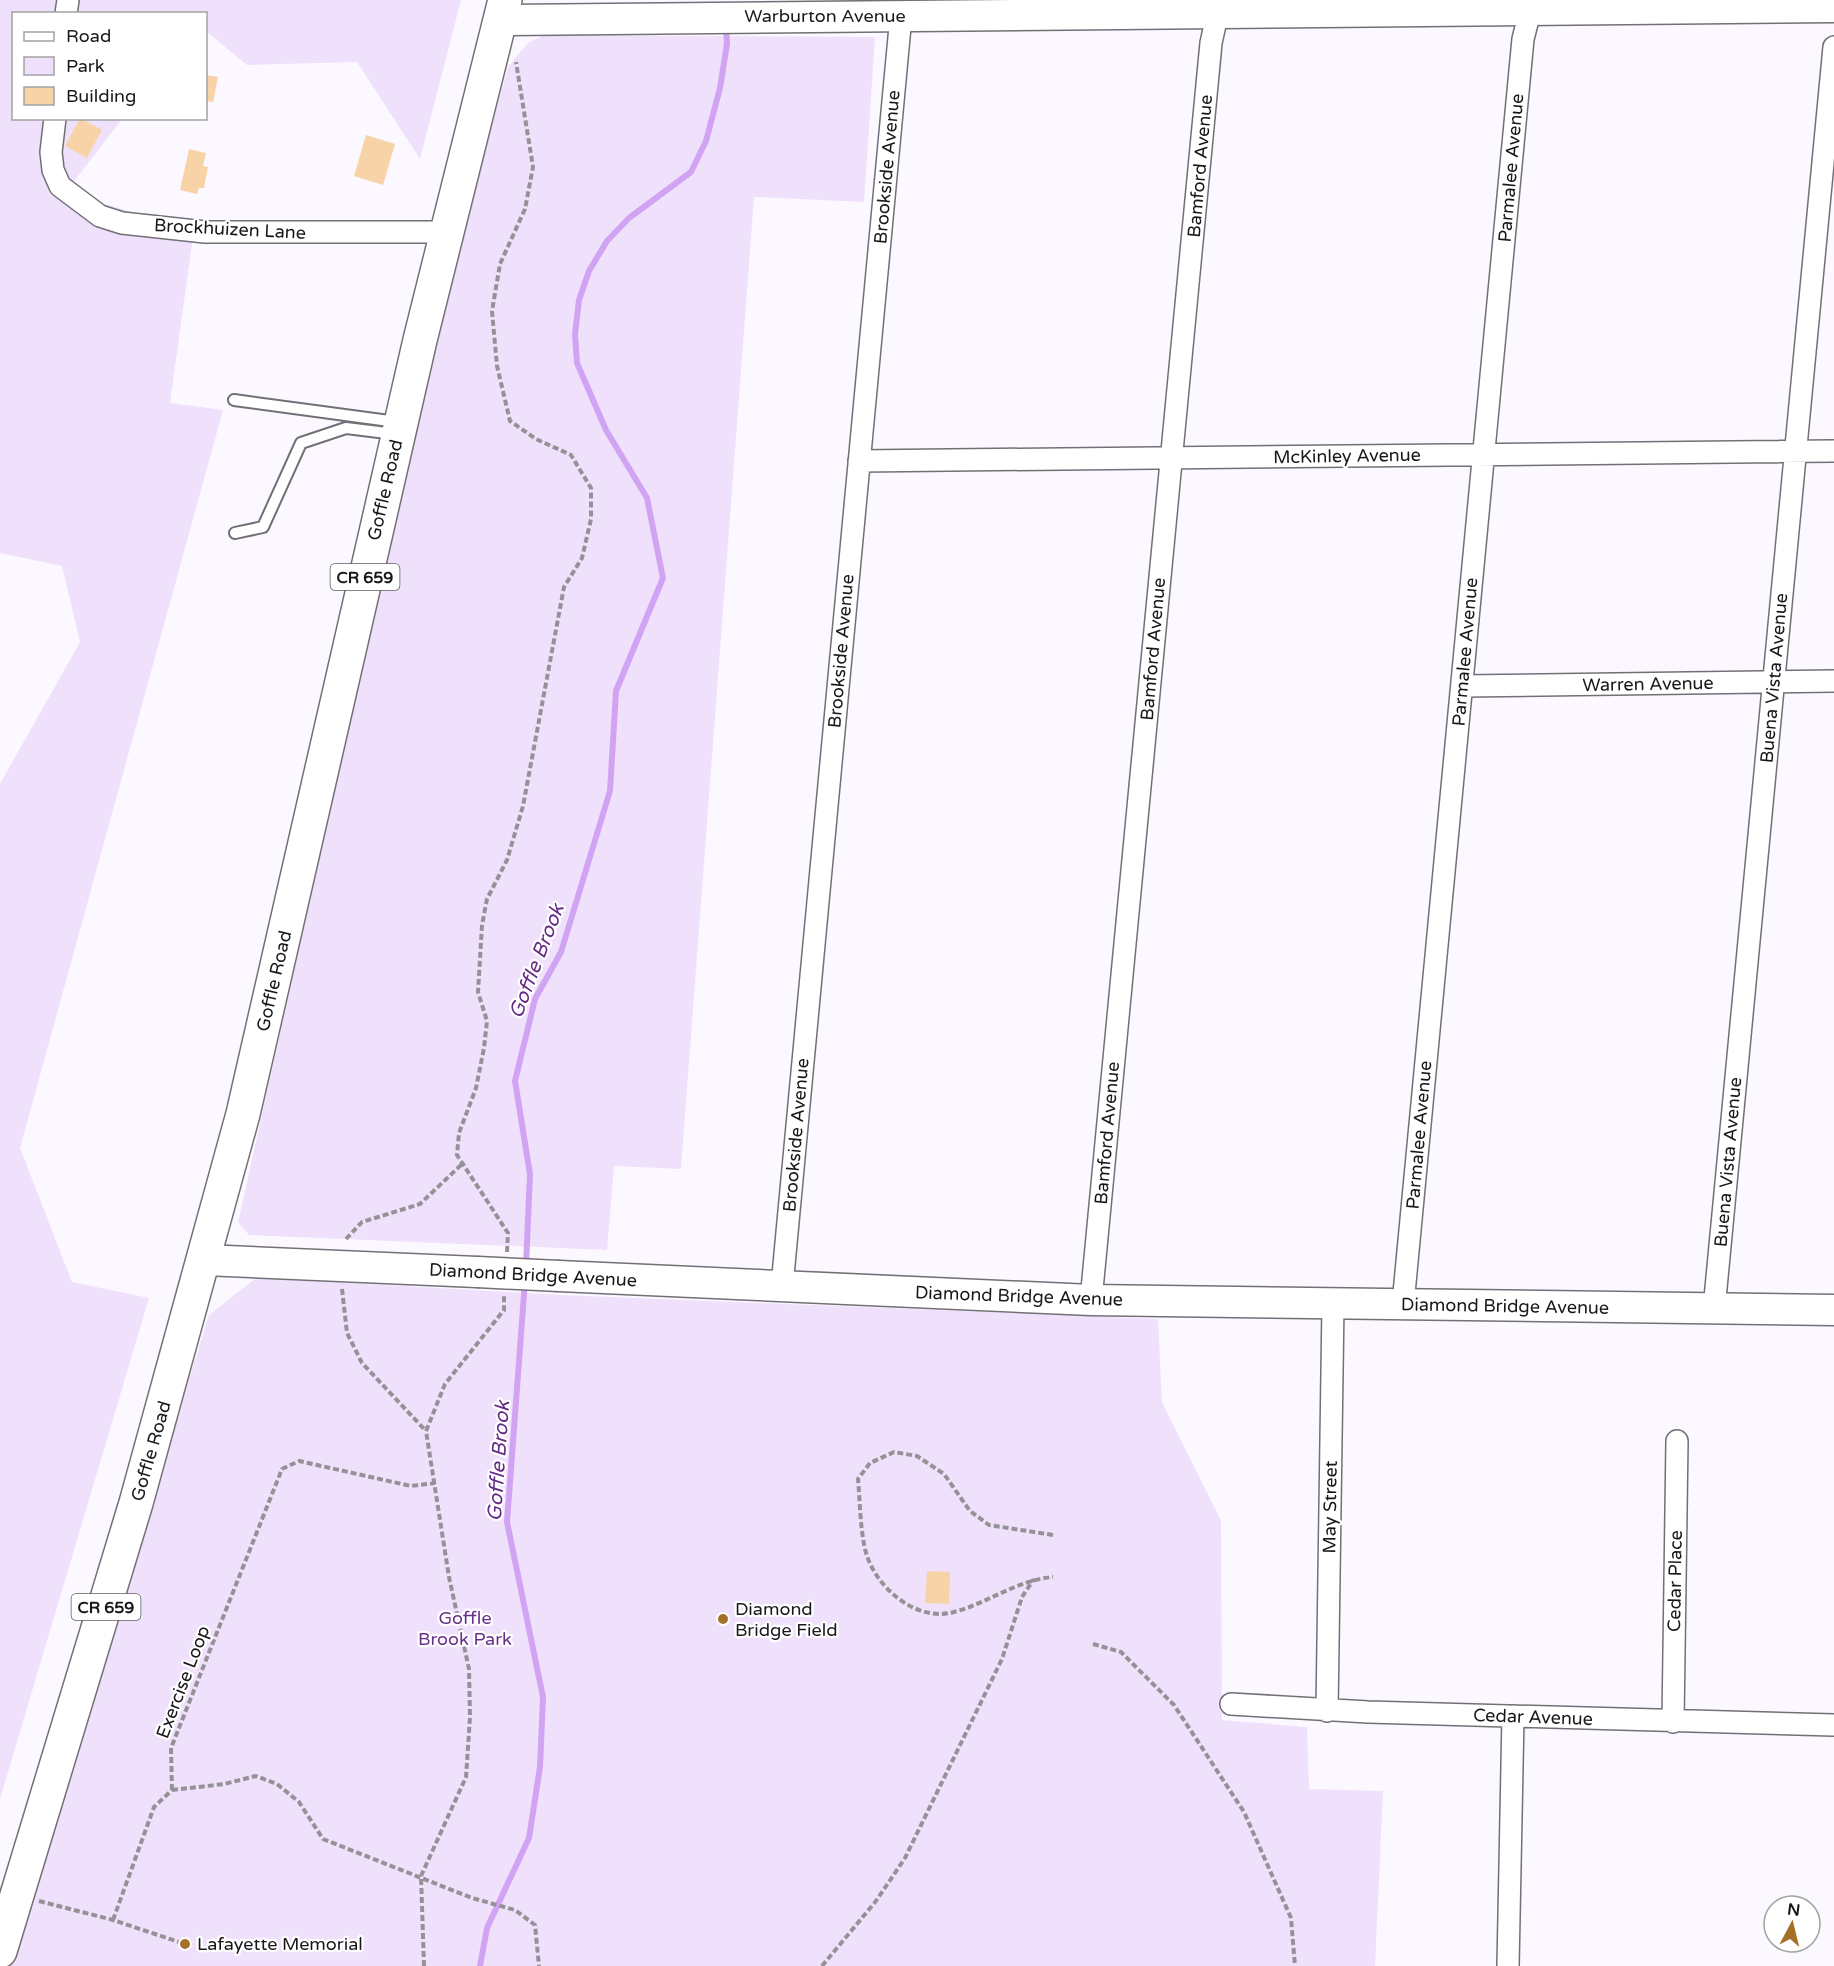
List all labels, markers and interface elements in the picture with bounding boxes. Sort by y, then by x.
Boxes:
street label: Warburton Avenue [744,5,906,27]
legend [12,12,207,120]
text: Road [66,25,111,47]
text: Park [66,55,105,77]
text: Building [66,85,136,107]
street label: Brookside Avenue [869,89,905,245]
street label: Parmalee Avenue [1494,93,1528,243]
street label: Bamford Avenue [1183,94,1217,238]
street label: Brockhuizen Lane [153,214,307,244]
street label: Goffle Road [363,437,407,543]
street label: McKinley Avenue [1273,444,1421,468]
road number: CR 659 [330,564,400,590]
street label: Brookside Avenue [823,573,859,729]
street label: Bamford Avenue [1136,577,1170,721]
street label: Parmalee Avenue [1448,577,1482,727]
street label: Buena Vista Avenue [1756,592,1792,764]
street label: Warren Avenue [1582,672,1714,696]
water label: Goffle Brook [504,899,571,1022]
street label: Goffle Road [252,928,296,1034]
street label: Brookside Avenue [778,1057,814,1213]
street label: Parmalee Avenue [1402,1060,1436,1210]
street label: Bamford Avenue [1090,1061,1124,1205]
street label: Buena Vista Avenue [1710,1076,1746,1248]
street label: Diamond Bridge Avenue [428,1259,638,1291]
street label: Diamond Bridge Avenue [915,1281,1123,1311]
street label: Diamond Bridge Avenue [1401,1293,1609,1319]
street label: Goffle Road [126,1398,176,1504]
water label: Goffle Brook [483,1398,515,1522]
street label: May Street [1318,1460,1342,1554]
street label: Cedar Place [1663,1530,1687,1632]
road number: CR 659 [72,1594,140,1620]
place label: Diamond Bridge Field [735,1598,838,1641]
park label: Goffle Brook Park [418,1607,512,1650]
marker: Diamond Bridge Field [716,1612,730,1626]
street label: Exercise Loop [151,1623,215,1741]
street label: Cedar Avenue [1473,1704,1593,1730]
north arrow [1762,1894,1822,1954]
text: N [1786,1899,1801,1921]
place label: Lafayette Memorial [197,1933,363,1955]
marker: Lafayette Memorial [178,1937,192,1951]

